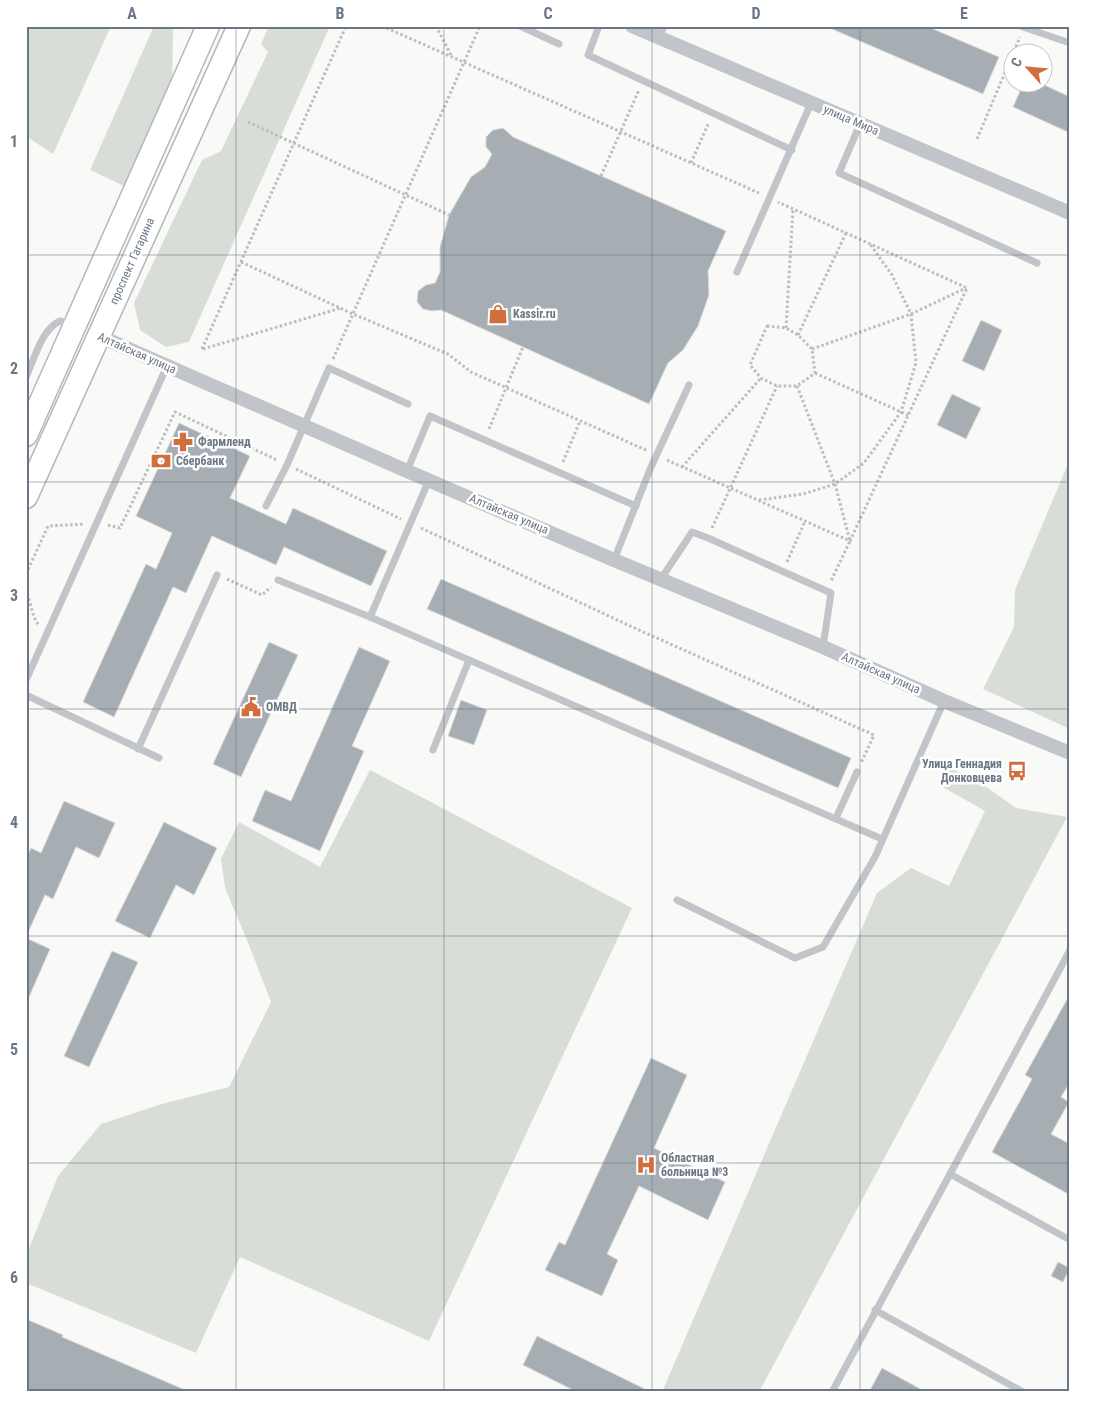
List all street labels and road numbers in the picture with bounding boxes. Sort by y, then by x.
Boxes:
street label: улица Мира [821,102,881,138]
street label: проспект Гагарина [107,215,157,307]
street label: Алтайская улица [95,329,179,377]
street label: Алтайская улица [467,491,551,537]
street label: Алтайская улица [839,649,923,697]

